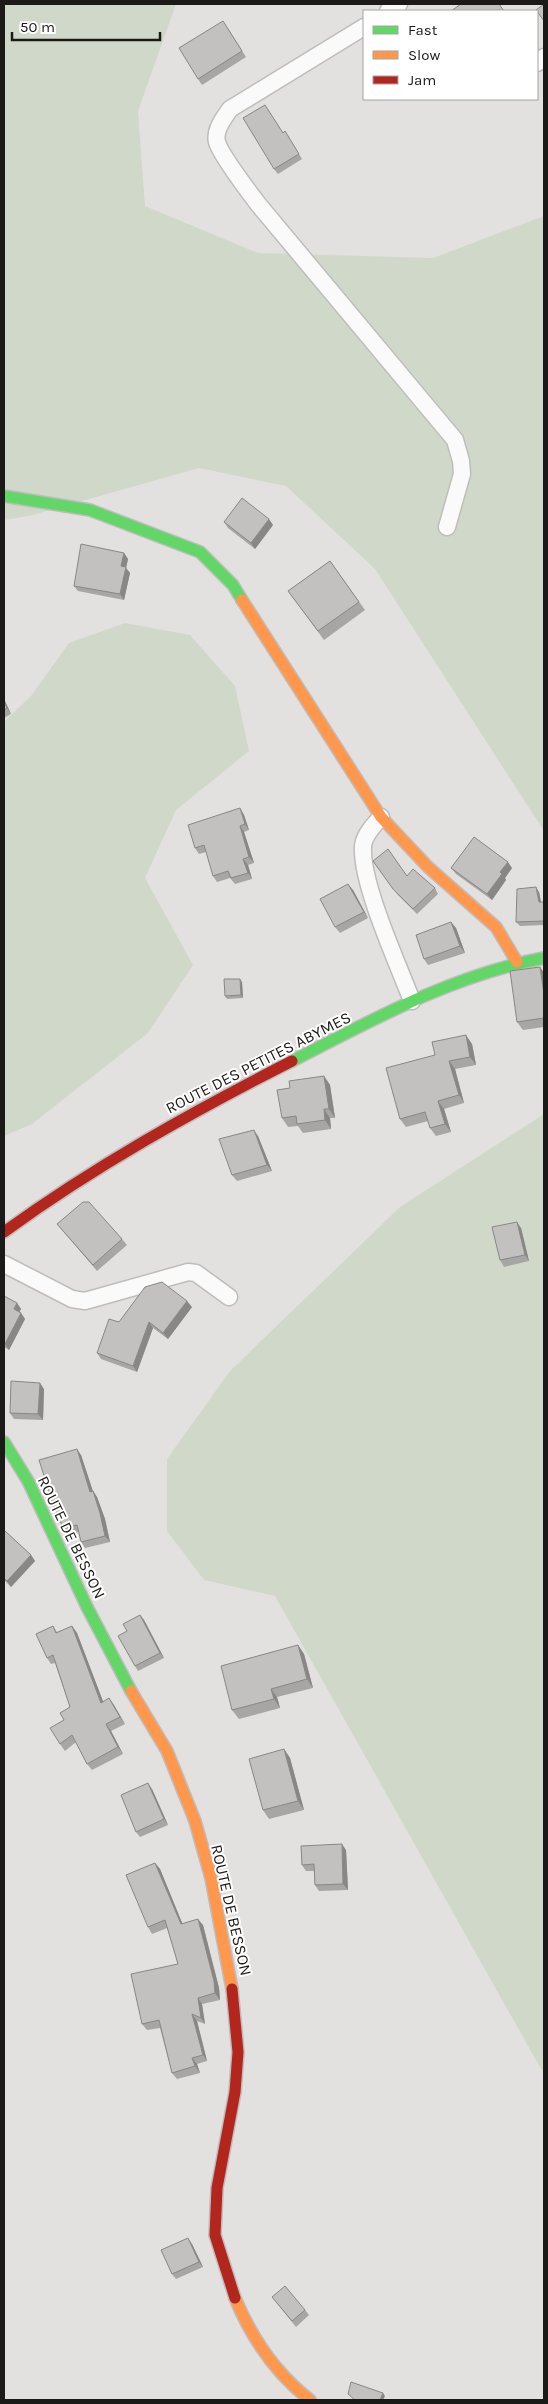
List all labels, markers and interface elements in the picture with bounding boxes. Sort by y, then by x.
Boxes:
scale bar [12,10,160,42]
legend [363,10,538,100]
text: 50 m [20,18,55,36]
text: Fast [408,21,438,39]
text: Slow [408,46,440,64]
text: Jam [408,71,436,89]
street label: ROUTE DES PETITES ABYMES [162,1007,354,1118]
street label: ROUTE DE BESSON [34,1473,110,1602]
street label: ROUTE DE BESSON [207,1843,256,1978]

